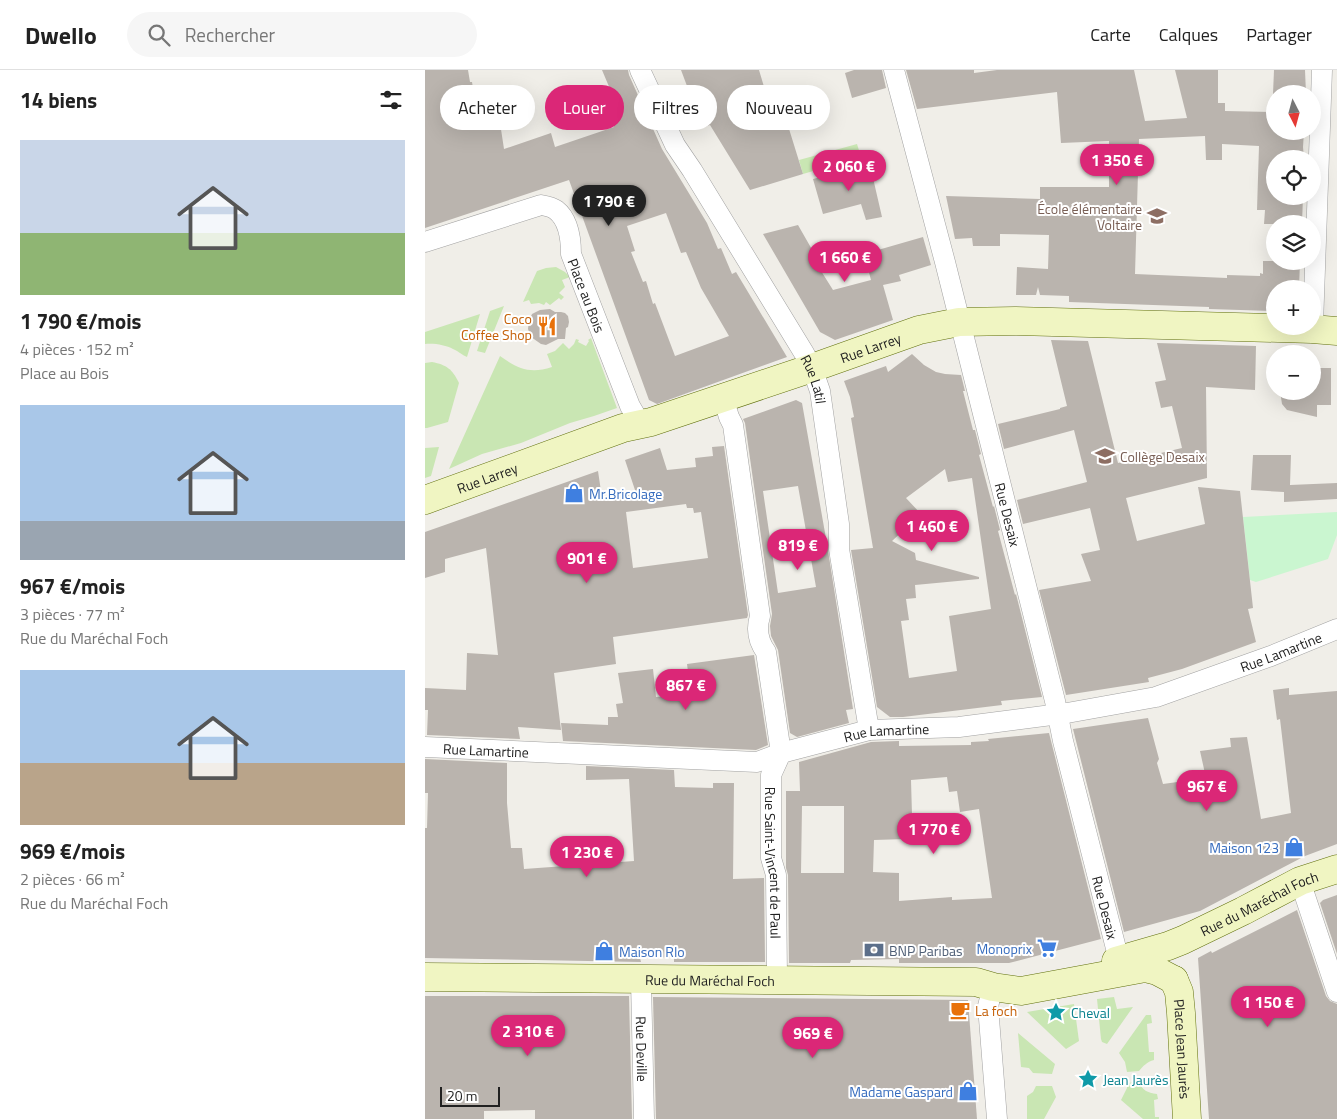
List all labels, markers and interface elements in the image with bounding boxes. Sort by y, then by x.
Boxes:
search box [127,12,477,57]
text: Dwello [25,17,97,53]
text: Rechercher [185,20,275,49]
icon: search [145,21,173,49]
text: Carte [1090,21,1131,48]
text: Calques [1159,21,1218,48]
text: Partager [1246,21,1312,48]
text: 14 biens [20,84,97,116]
chip: Acheter [440,85,535,130]
chip: Louer [545,85,624,130]
chip: Filtres [634,85,717,130]
chip: Nouveau [727,85,830,130]
north arrow [1266,85,1321,140]
map controls [1266,85,1321,400]
icon: filters [377,86,405,114]
pin: 1 350 € [1071,144,1163,186]
text: 1 350 € [1091,148,1143,172]
pin: 2 060 € [803,150,895,192]
button: locate [1266,150,1321,205]
text: 2 060 € [823,154,875,178]
icon: home [168,173,258,263]
pin: 1 790 € [563,184,655,227]
text: 1 790 € [583,189,635,213]
place label: École élémentaire Voltaire [1037,198,1142,235]
school or university icon: École élémentaire Voltaire [1146,205,1168,227]
button: layers [1266,215,1321,270]
pin: 1 660 € [799,240,891,283]
text: 1 660 € [819,245,871,269]
street label: Place au Bois [563,255,611,335]
button: + [1266,280,1321,335]
text: 1 790 €/mois [20,305,142,337]
place label: Coco Coffee Shop [461,308,532,345]
restaurant icon: Coco Coffee Shop [536,315,558,337]
street label: Rue Larrey [837,327,904,368]
text: 4 pièces · 152 m² [20,337,134,361]
button: − [1266,345,1321,400]
street label: Rue Latil [796,351,832,405]
text: Place au Bois [20,361,109,385]
icon: home [168,438,258,528]
school or university icon: Collège Desaix [1094,445,1116,467]
place label: Collège Desaix [1120,446,1205,467]
street label: Rue Larrey [454,457,521,498]
street label: Rue Desaix [990,480,1027,549]
shop icon: Mr.Bricolage [563,482,585,504]
place label: Mr.Bricolage [589,483,662,504]
pin: 1 460 € [886,510,978,552]
text: 1 460 € [906,514,958,538]
pin: 819 € [763,528,833,571]
text: 819 € [778,533,818,557]
pin: 901 € [552,542,622,584]
text: 901 € [567,546,607,570]
text: 967 €/mois [20,570,125,602]
text: 3 pièces · 77 m² [20,602,125,626]
text: Rue du Maréchal Foch [20,626,168,650]
street label: Rue Lamartine [1237,626,1325,677]
pin: 867 € [651,668,721,711]
text: 867 € [666,673,706,697]
icon: home [168,703,258,793]
street label: Rue Lamartine [841,718,929,747]
street label: Rue Lamartine [442,737,529,762]
pin: 967 € [1172,770,1242,812]
text: 967 € [1187,774,1227,798]
street label: Rue Saint-Vincent de Paul [761,787,787,939]
pin: 1 770 € [888,812,980,855]
text: 1 770 € [908,817,960,841]
text: 969 €/mois [20,835,125,867]
pin: 1 230 € [541,836,633,878]
shop icon: Maison 123 [1283,836,1305,858]
place label: Maison 123 [1209,837,1279,858]
text: 1 230 € [561,840,613,864]
street label: Rue du Maréchal Foch [1196,865,1321,941]
text: 2 pièces · 66 m² [20,867,125,891]
street label: Rue Desaix [1087,873,1124,942]
text: Rue du Maréchal Foch [20,891,168,915]
supermarket icon: Monoprix [1036,937,1058,959]
place label: Monoprix [976,938,1033,959]
bank icon: BNP Paribas [863,939,885,961]
shop icon: Maison RIo [593,940,615,962]
place label: BNP Paribas [889,940,963,961]
place label: Maison RIo [619,941,685,962]
street label: Rue du Maréchal Foch [645,968,775,991]
pin: 1 150 € [1222,986,1314,1028]
text: 1 150 € [1242,990,1294,1014]
street label: Place Jean Jaurès [1169,998,1196,1100]
cafe icon: La foch [949,999,971,1021]
place label: La foch [975,1000,1017,1021]
place icon: Cheval [1045,1001,1067,1023]
place label: Cheval [1071,1002,1110,1023]
pin: 2 310 € [482,1014,574,1057]
street label: Rue Deville [631,1016,654,1082]
pin: 969 € [778,1016,848,1059]
text: 2 310 € [502,1019,554,1043]
text: 969 € [793,1021,833,1045]
place icon: Jean Jaurès [1077,1068,1099,1090]
place label: Jean Jaurès [1103,1069,1168,1090]
shop icon: Madame Gaspard [957,1080,979,1102]
place label: Madame Gaspard [849,1081,953,1102]
scale bar [440,1084,500,1107]
text: 20 m [447,1085,477,1106]

